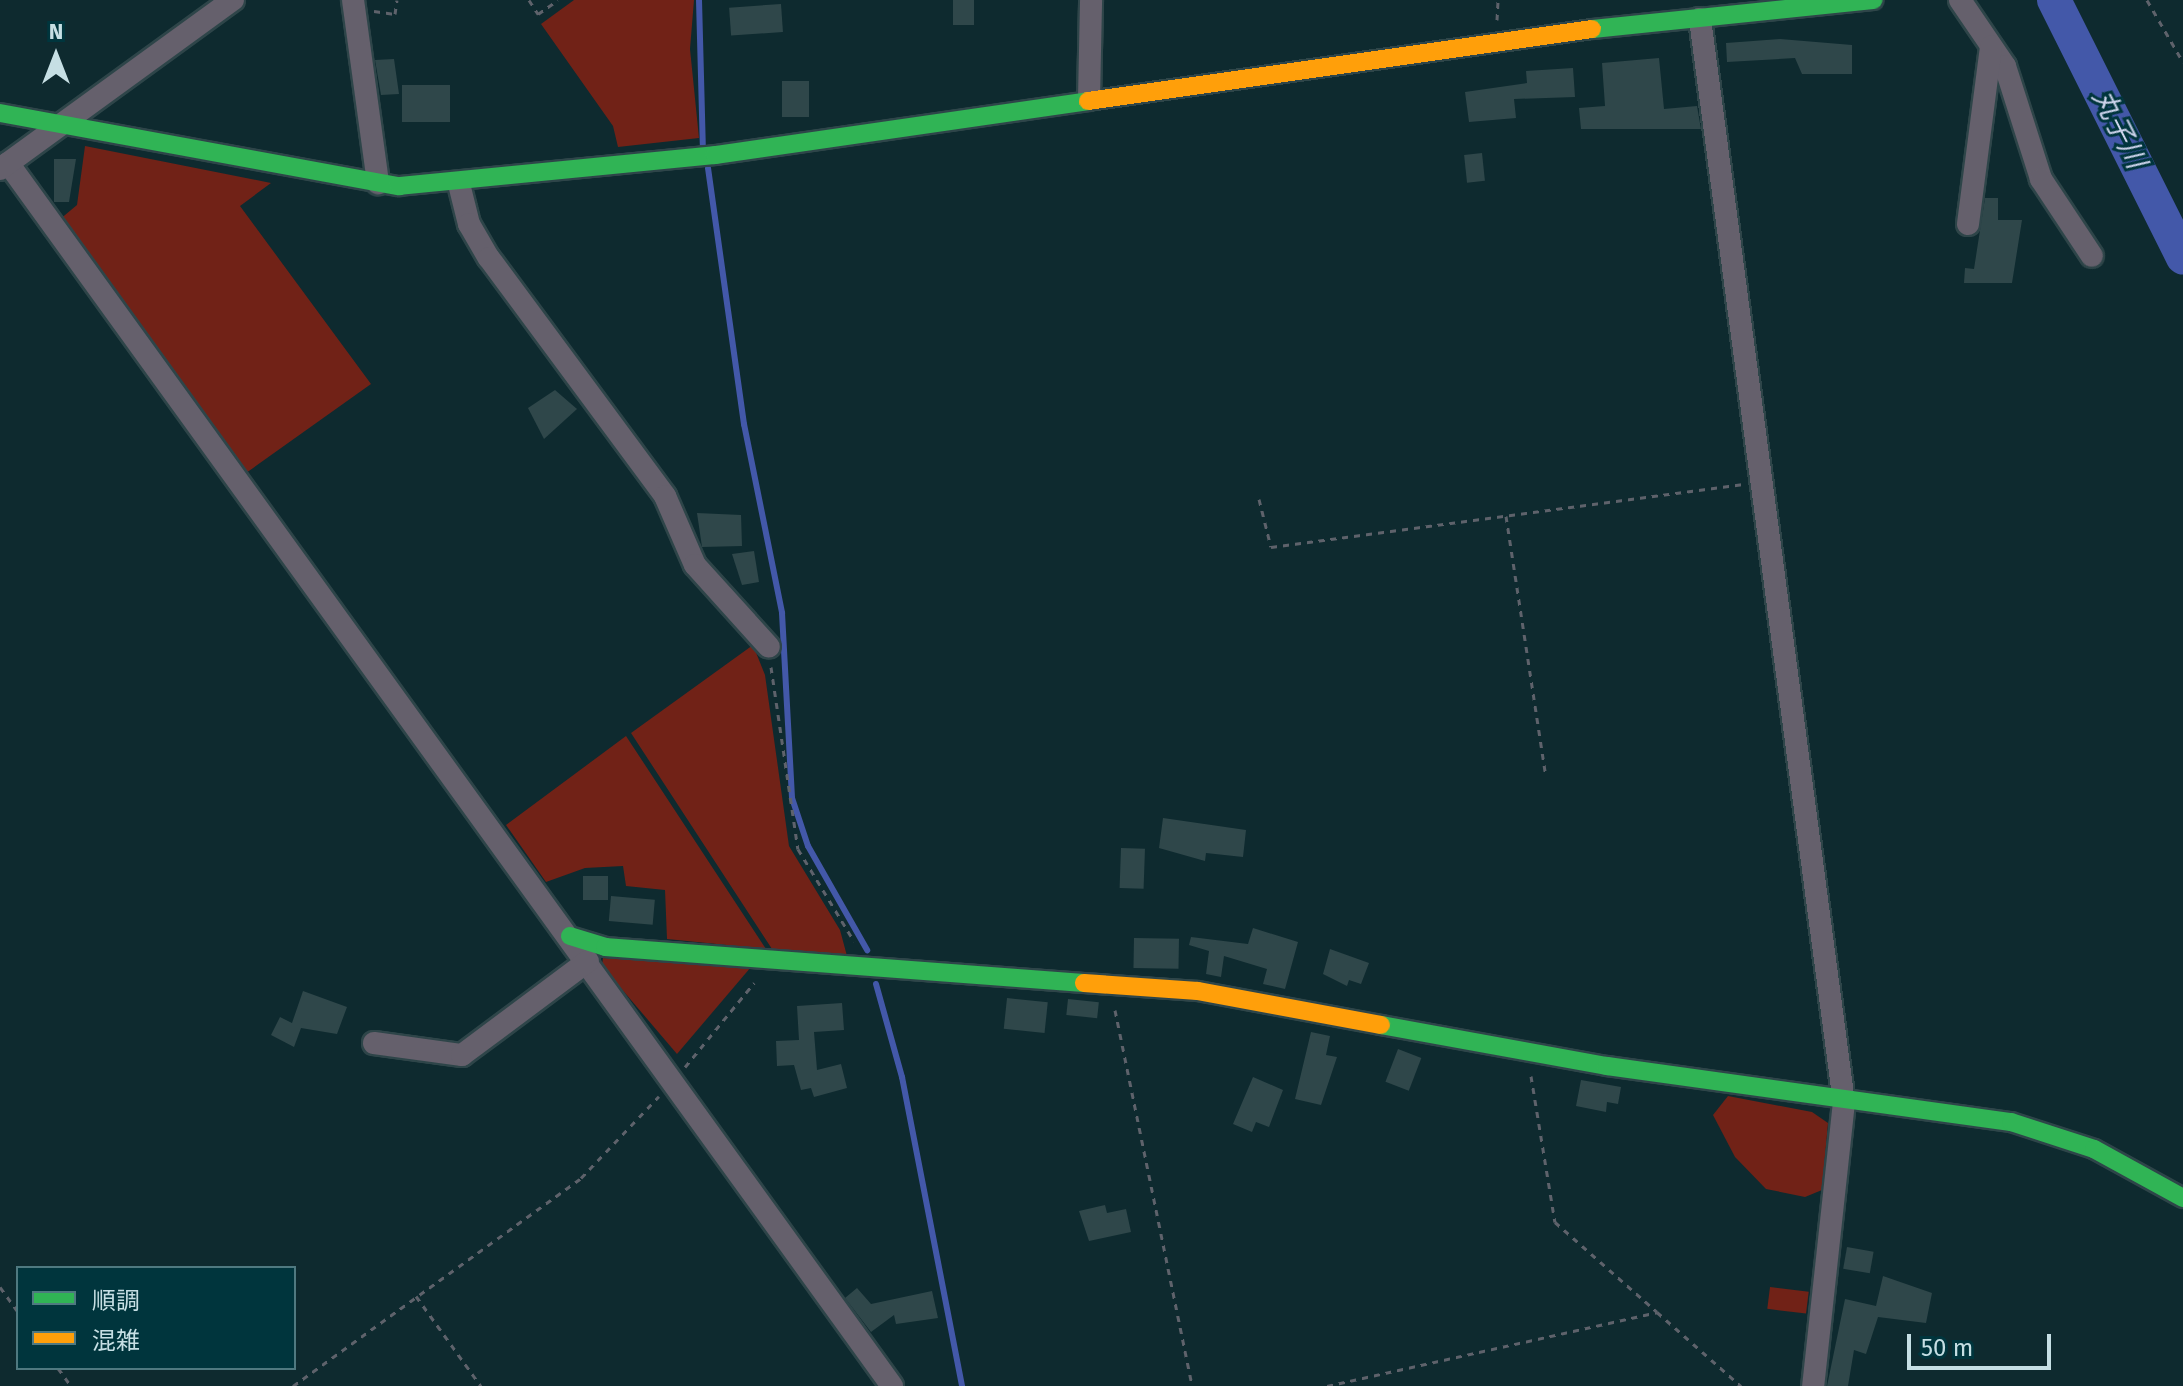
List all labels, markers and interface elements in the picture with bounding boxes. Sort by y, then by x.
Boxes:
north arrow [16,16,96,96]
text: N [49,18,63,45]
water label: 丸子川 [2085,84,2153,174]
legend [16,1266,296,1370]
text: 順調 [92,1287,140,1315]
scale bar [1911,1318,2055,1368]
text: 混雑 [92,1327,140,1355]
text: 50 m [1921,1334,1973,1362]

